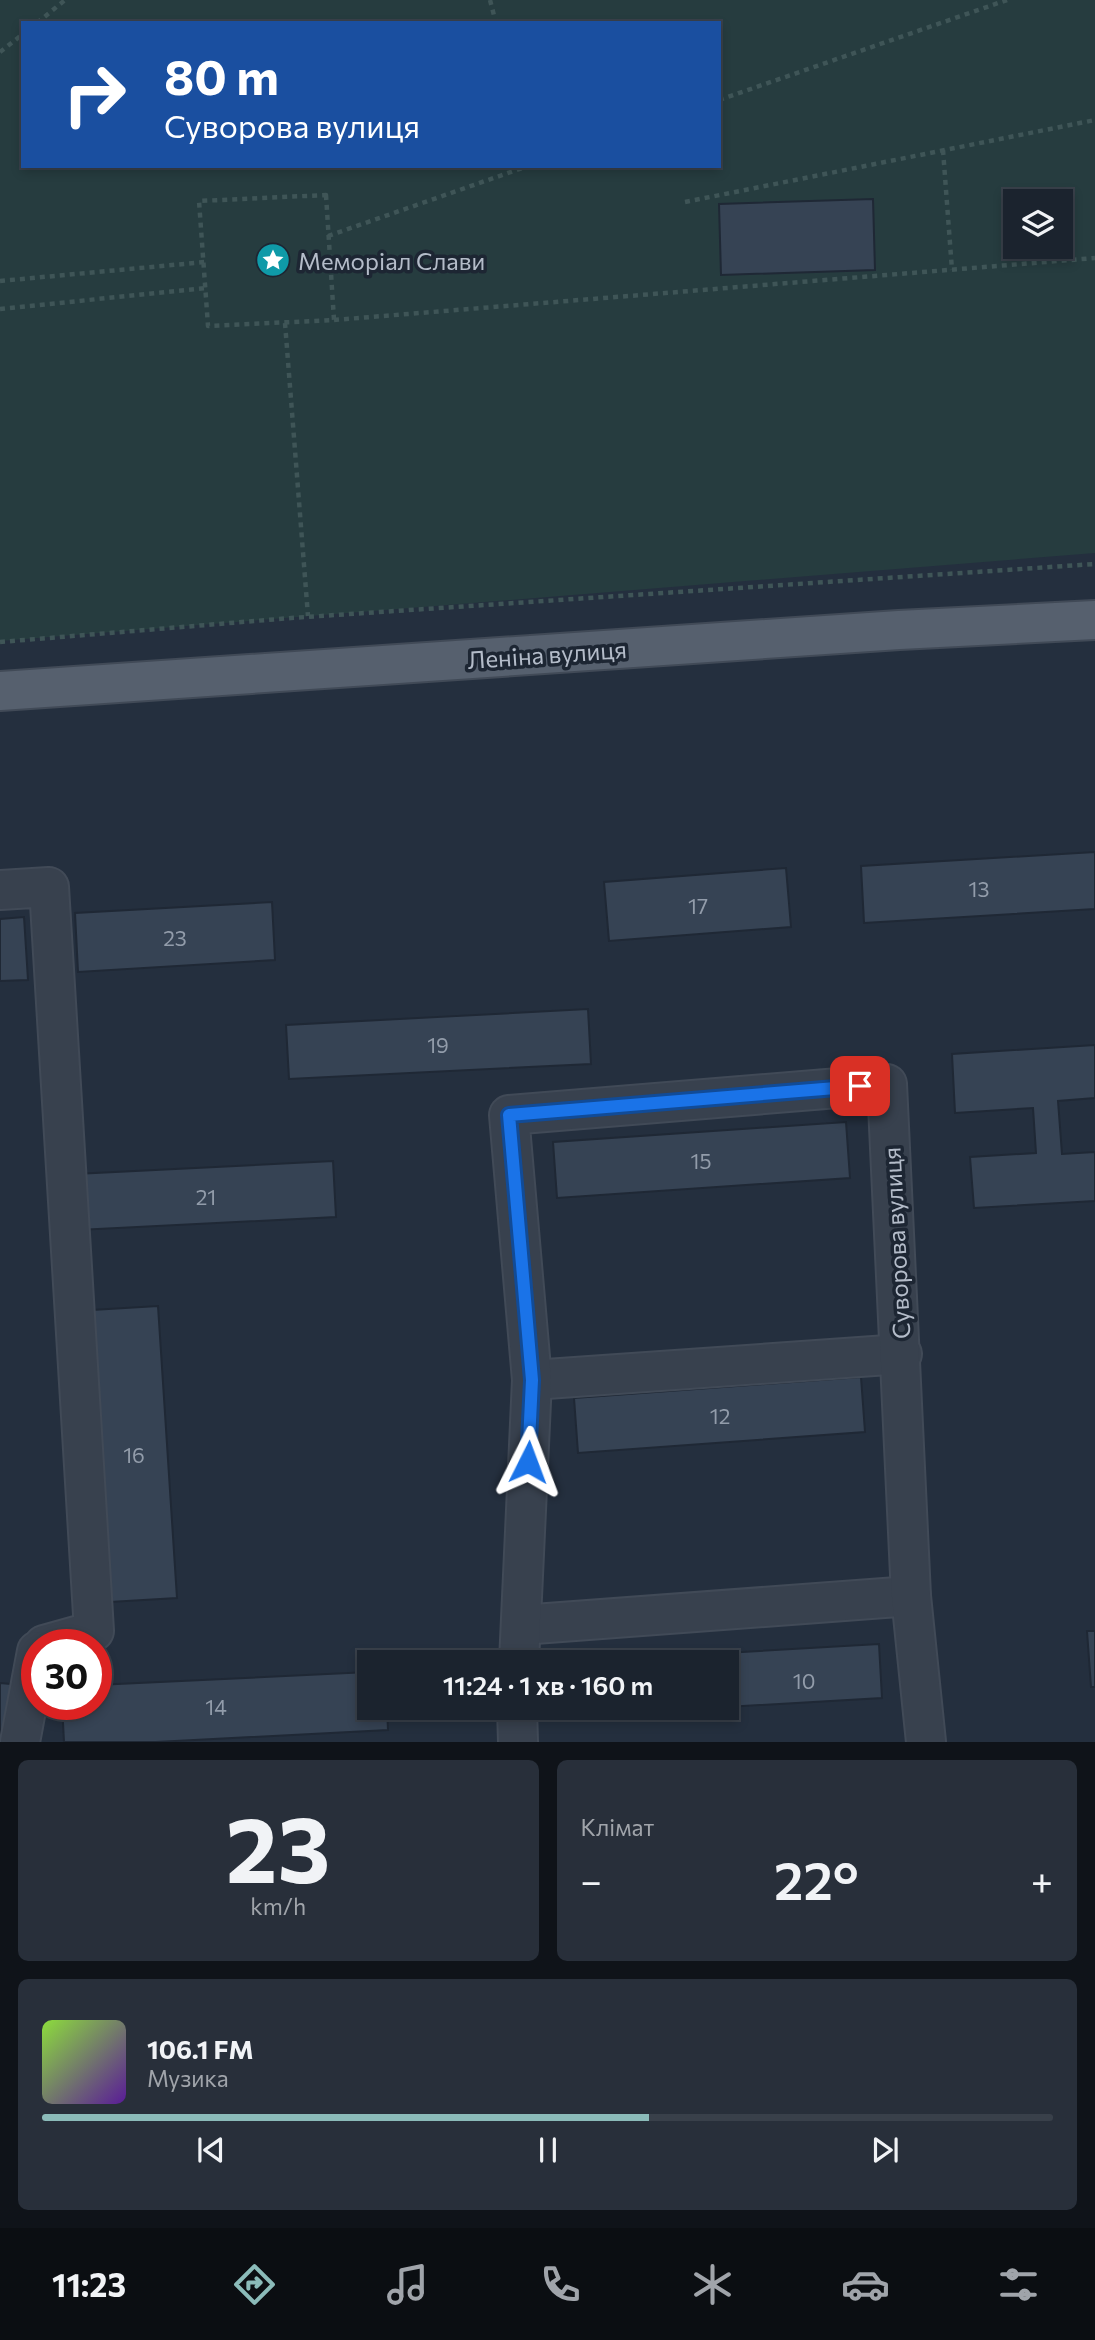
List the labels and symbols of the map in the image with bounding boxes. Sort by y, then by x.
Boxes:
place icon: Меморіал Слави [254,241,292,279]
place label: Меморіал Слави [298,246,485,275]
street label: Леніна вулиця [466,634,628,674]
house number: 13 [969,876,989,901]
house number: 17 [688,893,708,918]
house number: 23 [163,925,187,950]
house number: 19 [427,1032,449,1057]
pin [830,1056,890,1116]
street label: Суворова вулиця [876,1146,916,1340]
house number: 15 [690,1148,712,1173]
house number: 21 [196,1184,216,1209]
house number: 12 [710,1403,730,1428]
position arrow [491,1425,565,1499]
house number: 16 [123,1442,145,1467]
speed limit sign: 30 [21,1629,112,1720]
house number: 10 [793,1668,815,1693]
house number: 14 [205,1694,227,1719]

